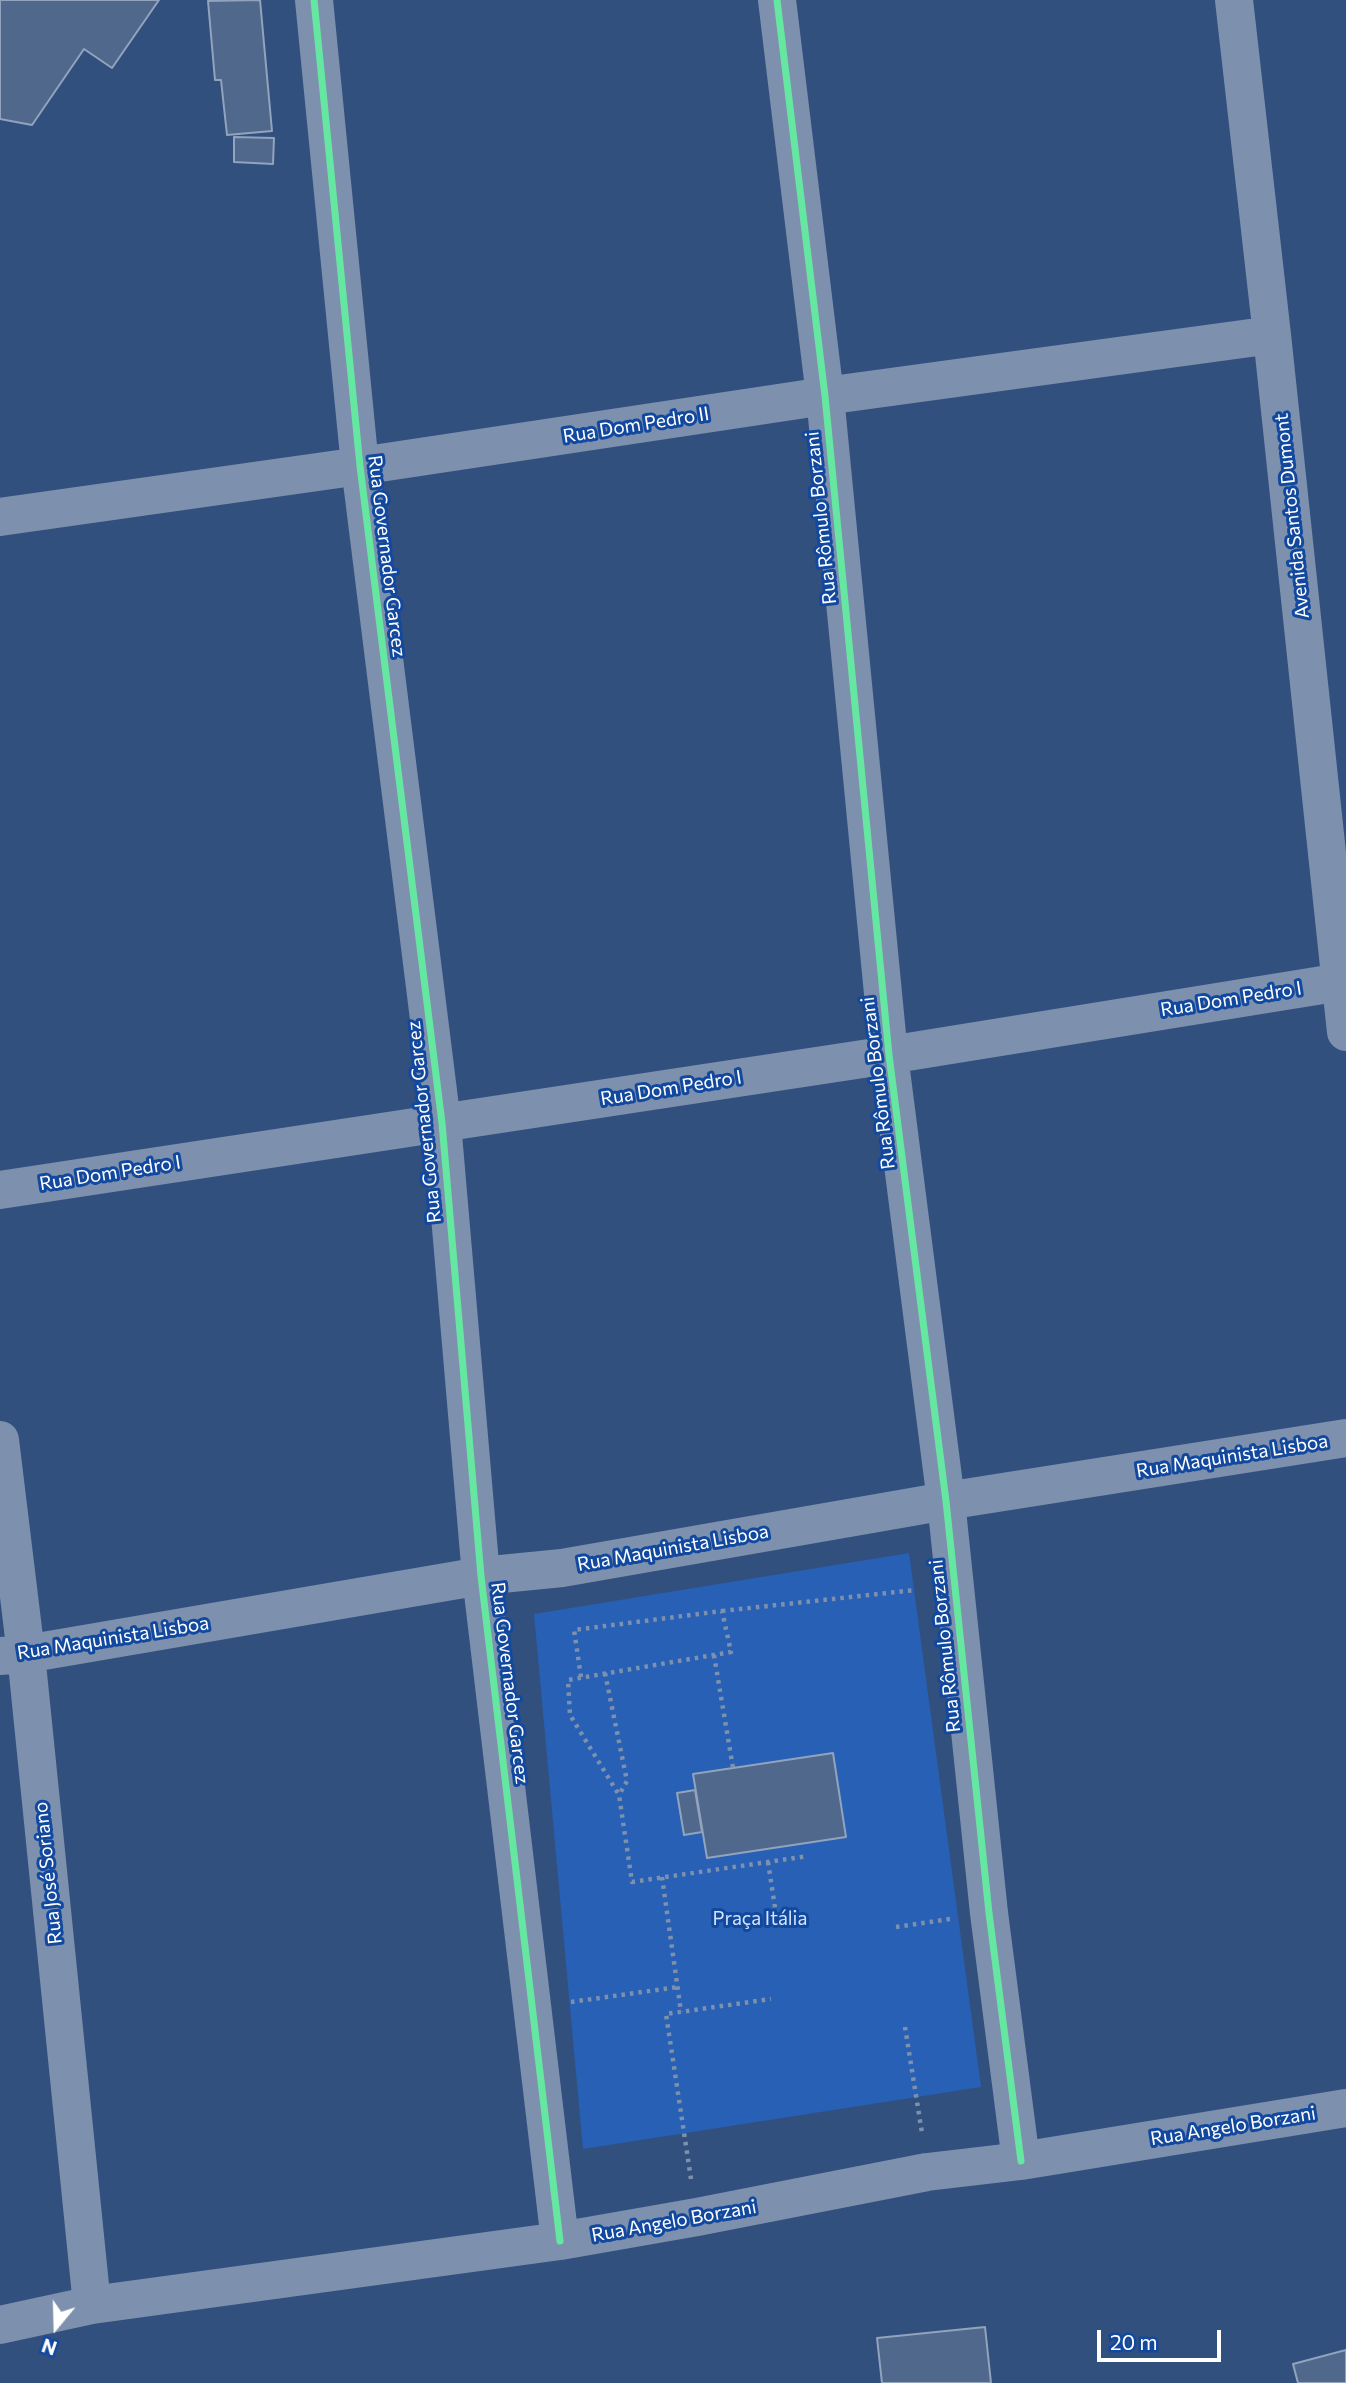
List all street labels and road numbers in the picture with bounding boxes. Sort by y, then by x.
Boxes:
street label: Rua Dom Pedro II [561,402,711,448]
street label: Avenida Santos Dumont [1270,412,1314,620]
street label: Rua Rômulo Borzani [801,430,841,606]
street label: Rua Governador Garcez [363,454,411,658]
street label: Rua Dom Pedro I [1159,977,1303,1021]
street label: Rua Rômulo Borzani [856,995,900,1171]
street label: Rua Governador Garcez [402,1020,446,1224]
street label: Rua Dom Pedro I [599,1066,743,1110]
street label: Rua Dom Pedro I [38,1151,182,1195]
street label: Rua Maquinista Lisboa [1134,1430,1330,1482]
street label: Rua Maquinista Lisboa [575,1520,771,1576]
street label: Rua Rômulo Borzani [925,1558,965,1734]
street label: Rua Governador Garcez [486,1581,534,1785]
street label: Rua Maquinista Lisboa [15,1612,211,1664]
street label: Rua José Soriano [29,1801,67,1945]
street label: Rua Angelo Borzani [1149,2102,1317,2150]
street label: Rua Angelo Borzani [590,2195,758,2247]

